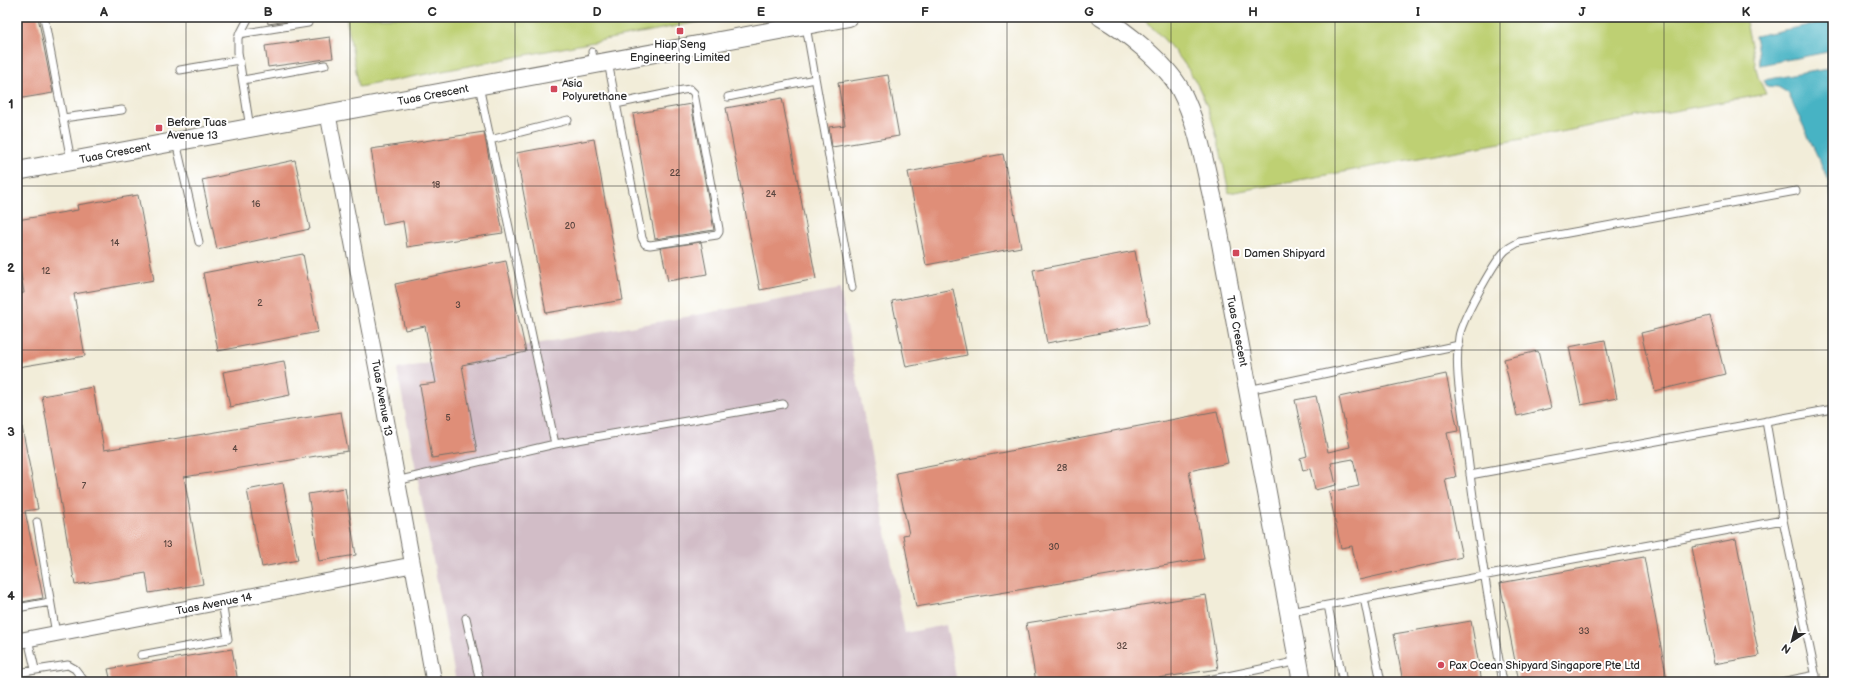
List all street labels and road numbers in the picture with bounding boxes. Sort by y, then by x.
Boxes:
street label: Tuas Crescent [396,82,470,108]
street label: Tuas Crescent [78,140,152,166]
street label: Tuas Crescent [1224,294,1250,368]
street label: Tuas Avenue 13 [369,359,395,437]
street label: Tuas Avenue 14 [175,590,254,618]

